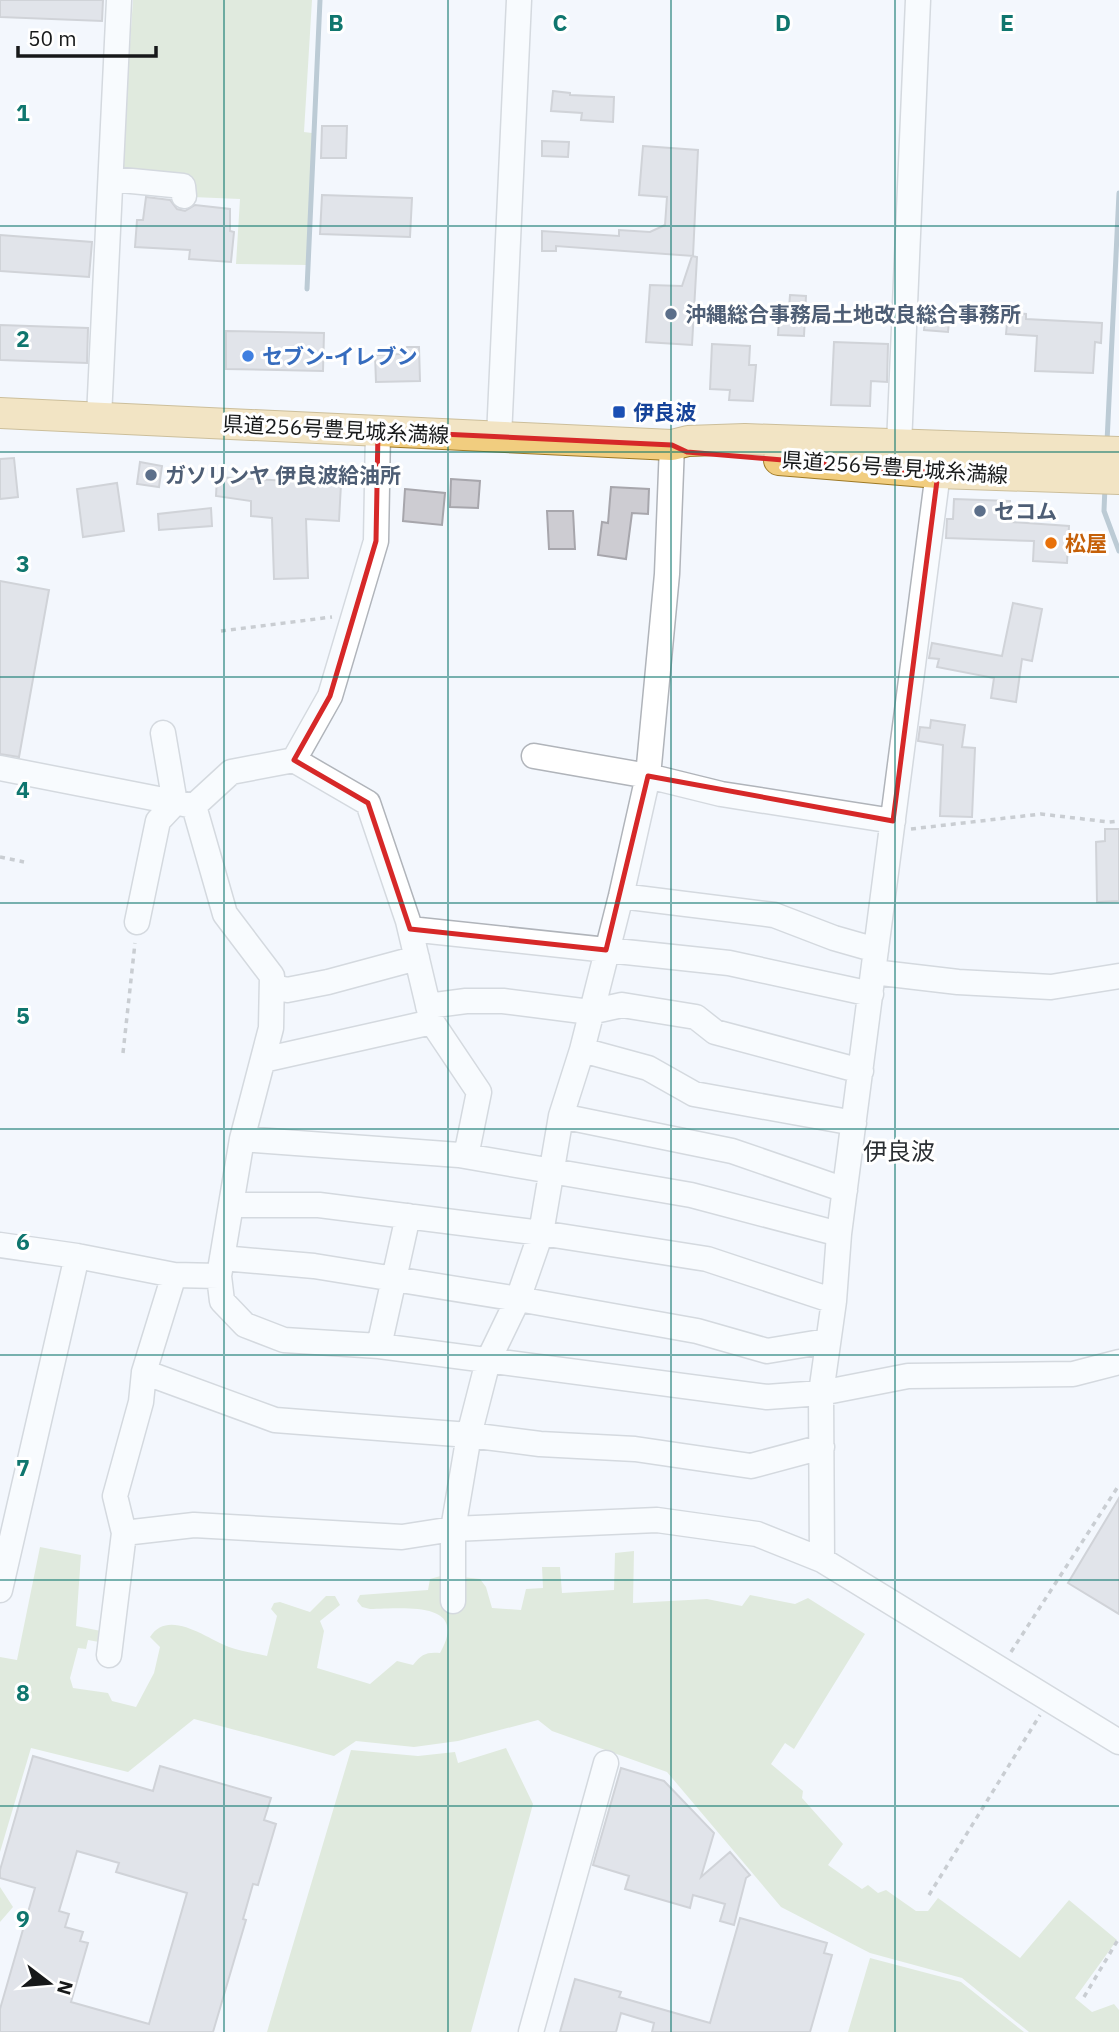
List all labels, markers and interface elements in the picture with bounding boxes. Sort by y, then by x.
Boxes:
text: B [328,7,344,37]
text: C [553,7,568,37]
text: D [775,7,791,37]
text: E [1000,7,1014,37]
scale bar [18,14,156,58]
text: 50 m [28,24,77,52]
text: 1 [16,97,30,127]
place label: 沖縄総合事務局土地改良総合事務所 [685,300,1021,328]
marker: 沖縄総合事務局土地改良総合事務所 [663,306,679,322]
text: 2 [16,323,30,353]
place label: セブン-イレブン [262,342,417,370]
marker: セブン-イレブン [240,348,256,364]
place label: 伊良波 [633,398,696,426]
marker: 伊良波 [611,404,627,420]
street label: 県道256号豊見城糸満線 [222,409,450,449]
street label: 県道256号豊見城糸満線 [781,445,1009,489]
place label: ガソリンヤ 伊良波給油所 [165,461,401,489]
marker: ガソリンヤ 伊良波給油所 [143,467,159,483]
place label: セコム [994,497,1057,525]
marker: セコム [972,503,988,519]
place label: 松屋 [1065,529,1107,557]
marker: 松屋 [1043,535,1059,551]
text: 3 [16,548,30,578]
text: 4 [16,774,30,804]
text: 5 [16,1000,30,1030]
district label: 伊良波 [863,1135,935,1167]
text: 6 [16,1226,30,1256]
text: 7 [16,1452,30,1482]
text: 8 [16,1677,30,1707]
text: 9 [16,1903,30,1933]
north arrow [14,1948,84,2018]
text: N [52,1978,79,1998]

